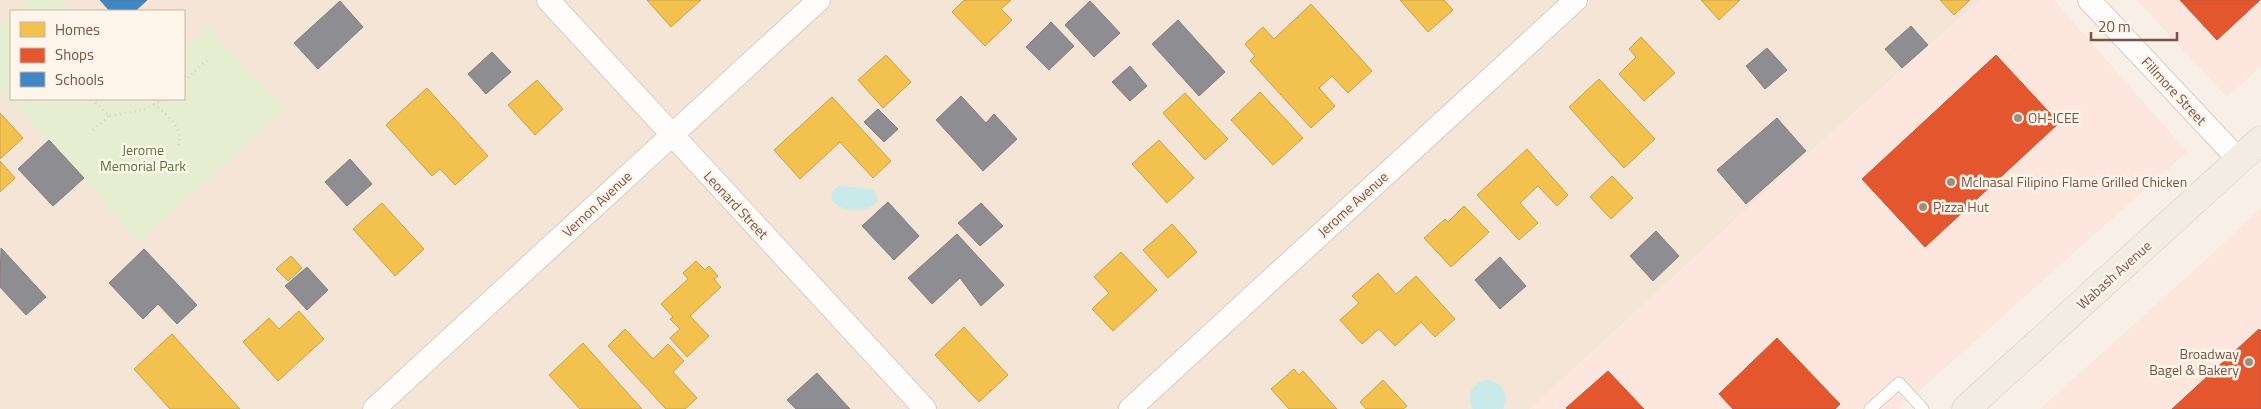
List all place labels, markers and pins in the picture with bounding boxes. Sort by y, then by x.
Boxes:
place label: OH-ICEE [2028,107,2080,128]
marker: OH-ICEE [2012,112,2024,124]
place label: McInasal Filipino Flame Grilled Chicken [1961,171,2187,192]
marker: McInasal Filipino Flame Grilled Chicken [1945,176,1957,188]
place label: Pizza Hut [1933,196,1989,217]
marker: Pizza Hut [1917,201,1929,213]
place label: Broadway Bagel & Bakery [2149,343,2239,380]
marker: Broadway Bagel & Bakery [2243,356,2255,368]

